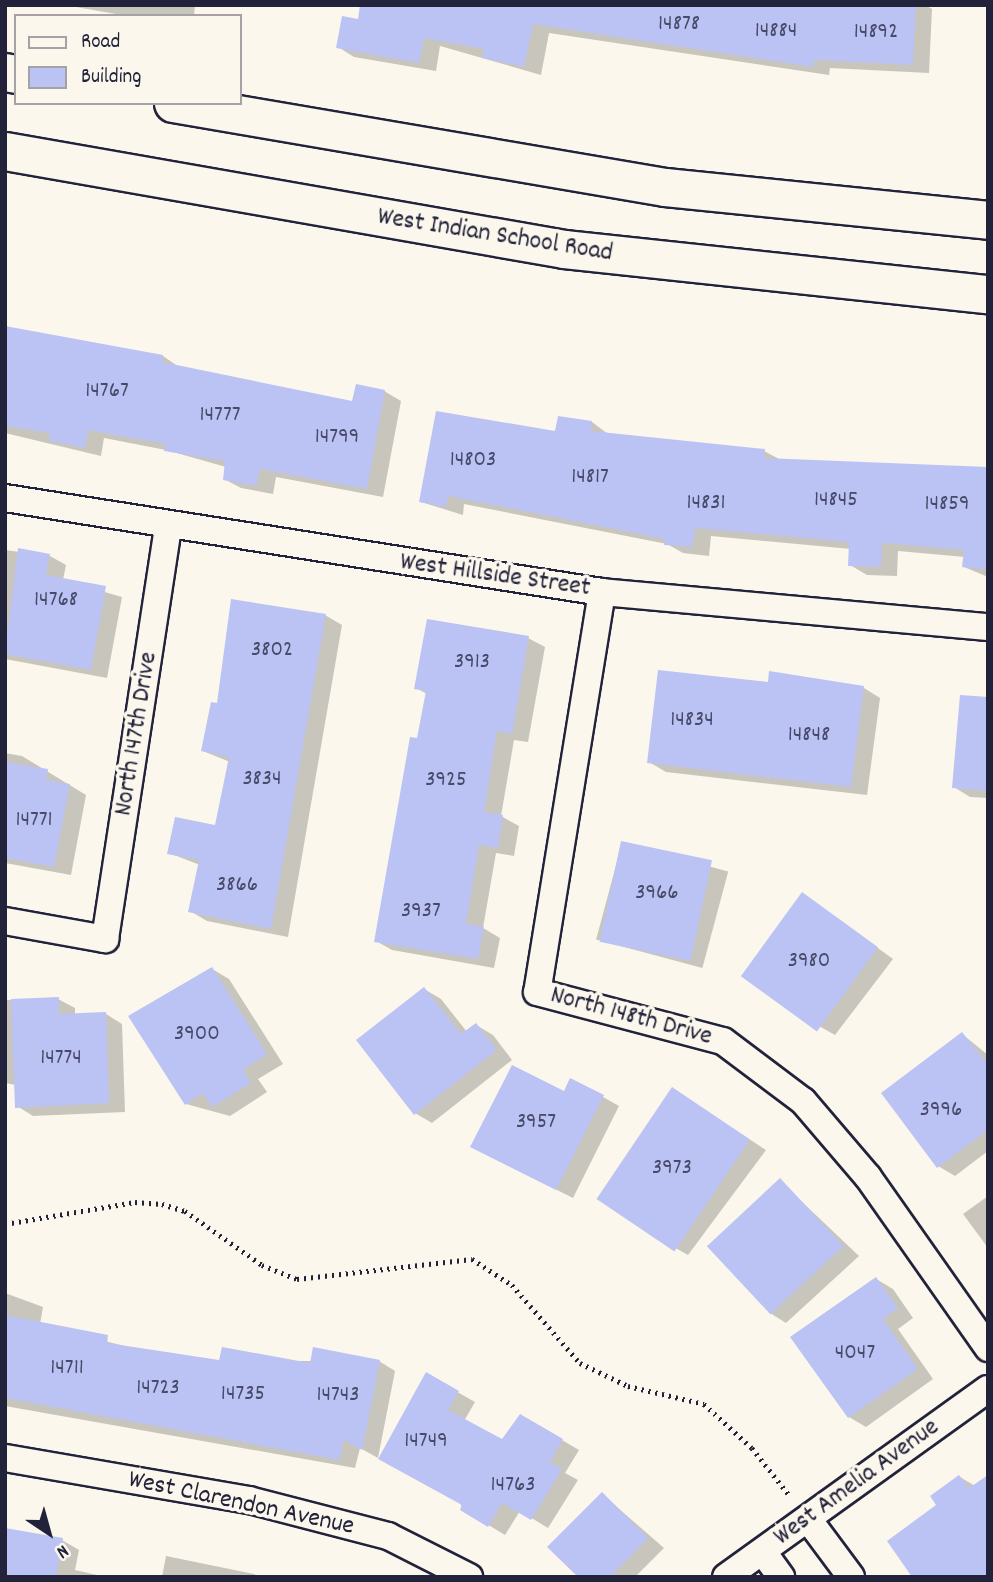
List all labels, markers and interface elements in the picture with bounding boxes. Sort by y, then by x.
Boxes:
house number: 14878 [658,11,700,39]
legend [14,14,242,105]
house number: 14884 [755,18,797,46]
house number: 14892 [854,19,898,47]
text: Road [81,28,120,58]
text: Building [81,63,141,93]
street label: West Indian School Road [375,202,615,270]
house number: 14767 [85,378,129,406]
house number: 14777 [199,402,241,430]
house number: 14799 [315,424,359,452]
house number: 14803 [450,447,496,475]
house number: 14817 [571,464,609,492]
house number: 14845 [814,487,858,515]
house number: 14831 [686,490,726,518]
house number: 14859 [925,491,969,519]
street label: West Hillside Street [398,547,592,605]
house number: 14768 [34,587,78,615]
house number: 3802 [251,637,293,665]
house number: 3913 [454,649,490,677]
street label: North 147th Drive [109,650,165,818]
house number: 14834 [670,707,714,735]
house number: 14848 [788,722,830,750]
house number: 3834 [242,766,282,794]
house number: 3925 [425,767,467,795]
house number: 14771 [15,807,53,835]
house number: 3866 [216,872,258,900]
house number: 3966 [635,880,679,908]
house number: 3937 [401,898,441,926]
house number: 3980 [788,948,830,976]
street label: North 148th Drive [547,980,715,1054]
house number: 3900 [174,1021,220,1049]
house number: 14774 [40,1045,82,1073]
house number: 3996 [920,1097,962,1125]
house number: 3957 [516,1109,556,1137]
house number: 3973 [652,1155,692,1183]
house number: 4047 [835,1340,875,1368]
house number: 14711 [50,1355,84,1383]
house number: 14723 [136,1375,180,1403]
house number: 14735 [221,1381,265,1409]
house number: 14743 [316,1382,360,1410]
street label: West Amelia Avenue [768,1413,946,1553]
house number: 14749 [404,1428,448,1456]
street label: West Clarendon Avenue [125,1465,357,1543]
house number: 14763 [491,1472,535,1500]
north arrow [14,1498,84,1568]
text: N [50,1537,73,1564]

